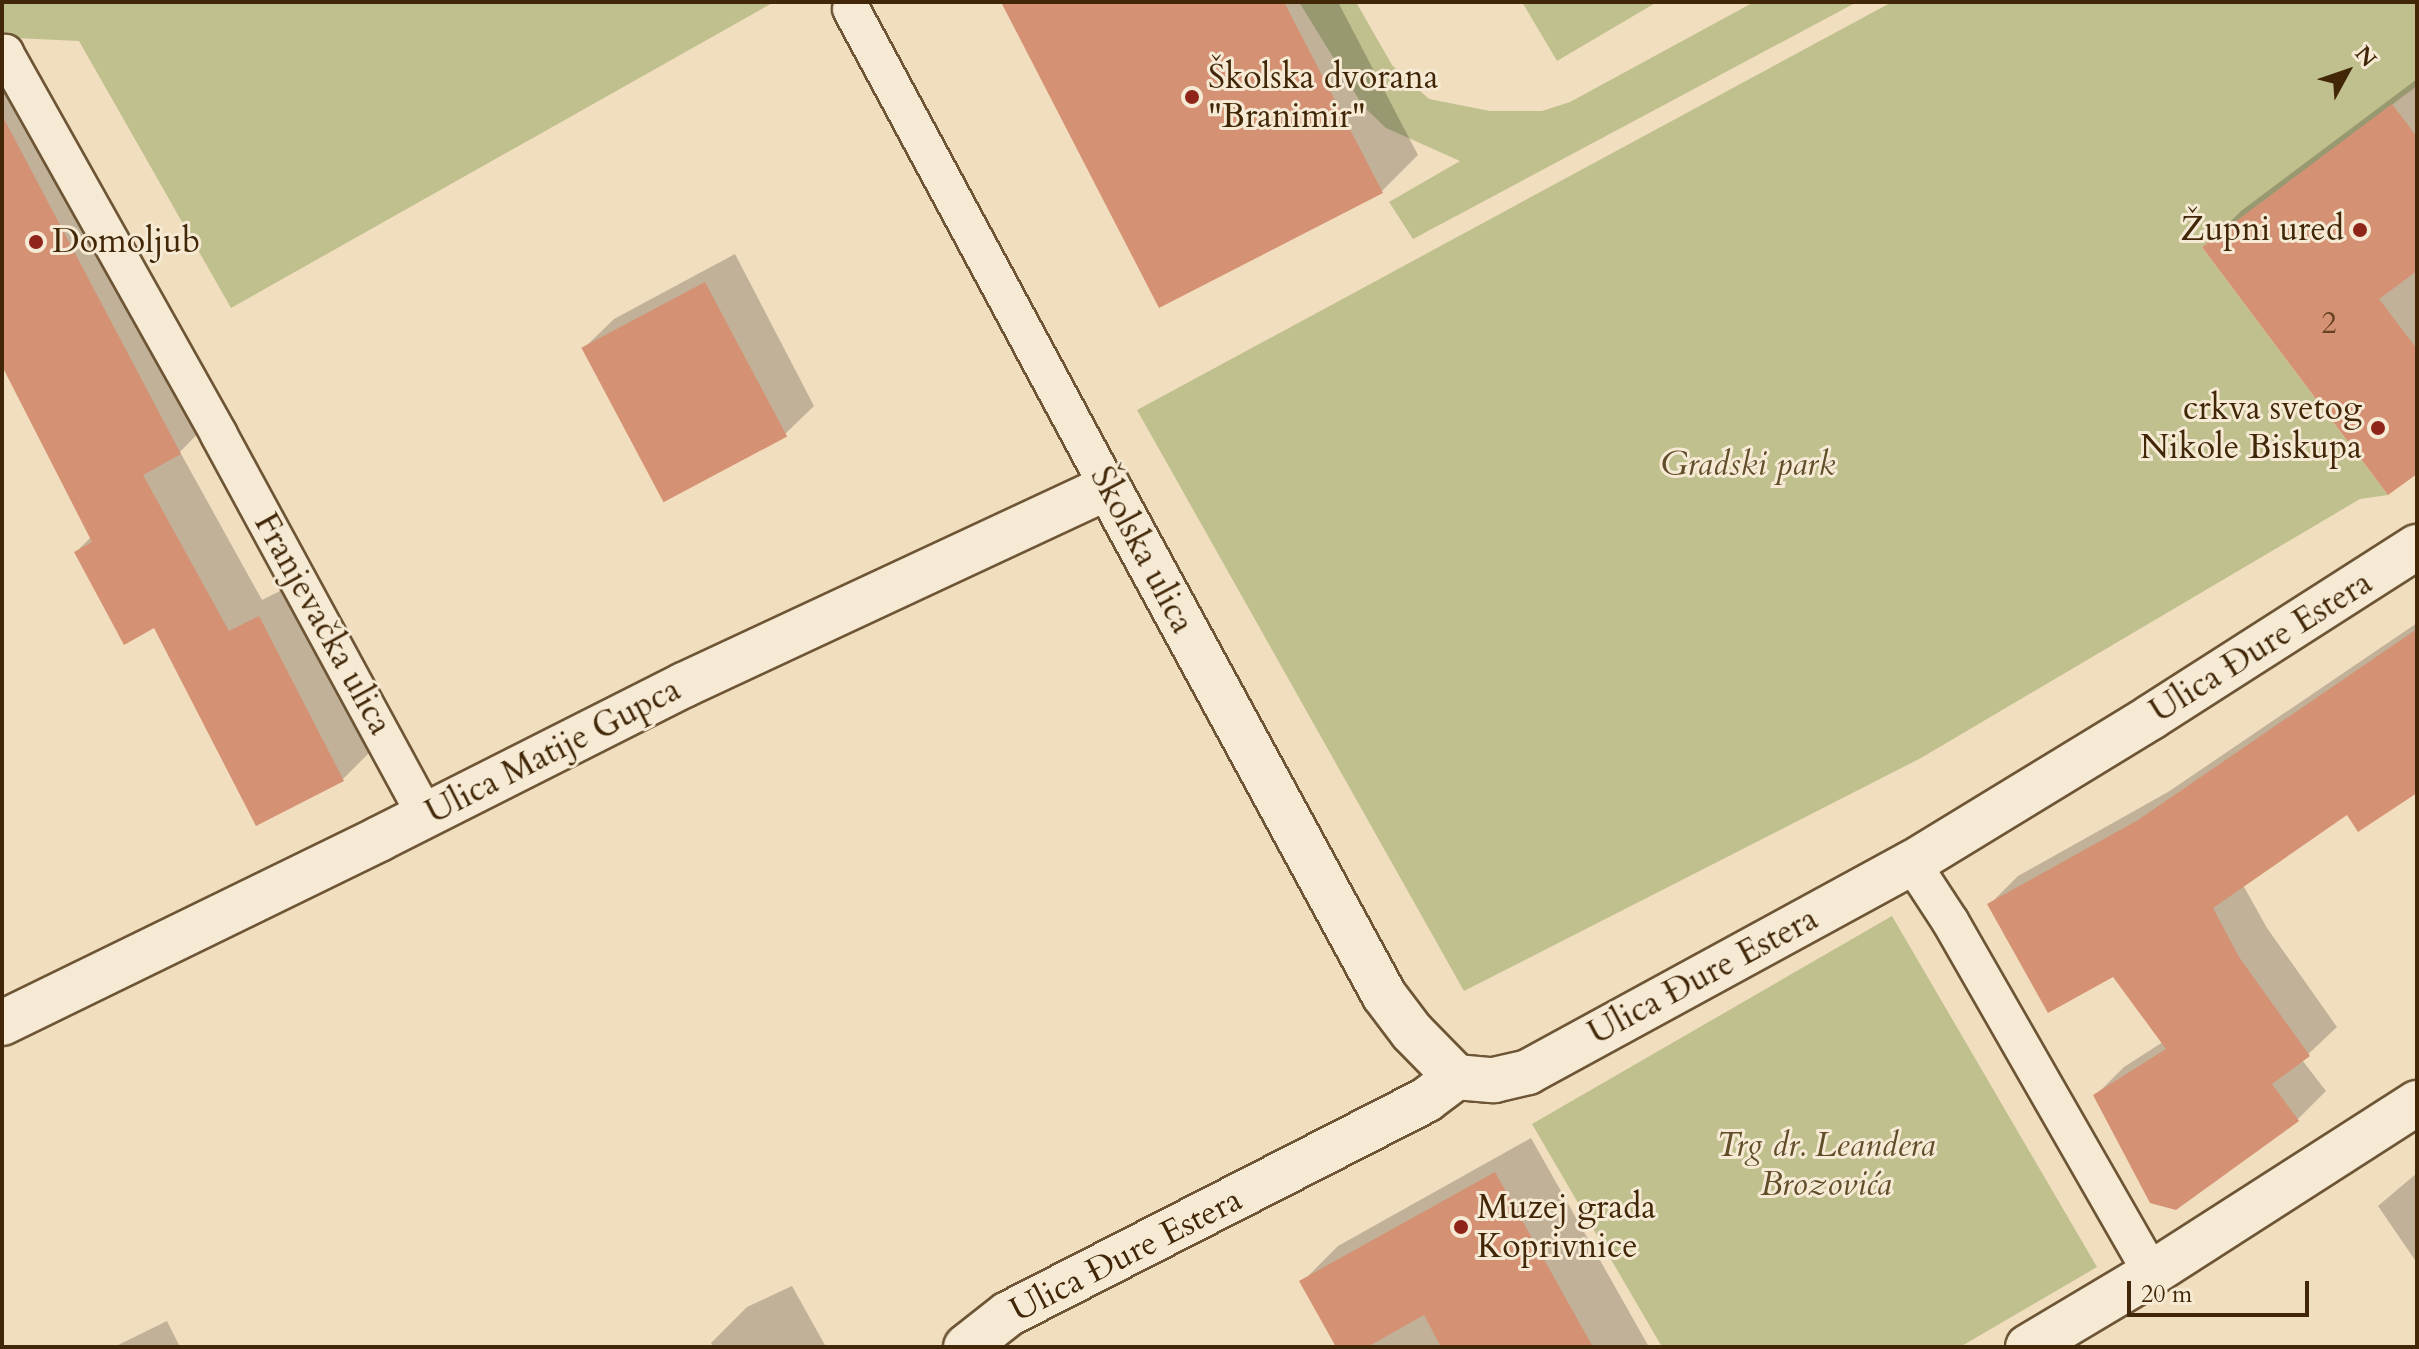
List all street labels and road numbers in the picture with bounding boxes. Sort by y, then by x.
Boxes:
street label: Školska ulica [1081,460,1203,640]
street label: Franjevačka ulica [245,506,401,742]
street label: Ulica Đure Estera [2142,562,2380,732]
street label: Ulica Matije Gupca [419,669,687,833]
street label: Ulica Đure Estera [1581,898,1825,1054]
street label: Ulica Đure Estera [1003,1179,1249,1331]

